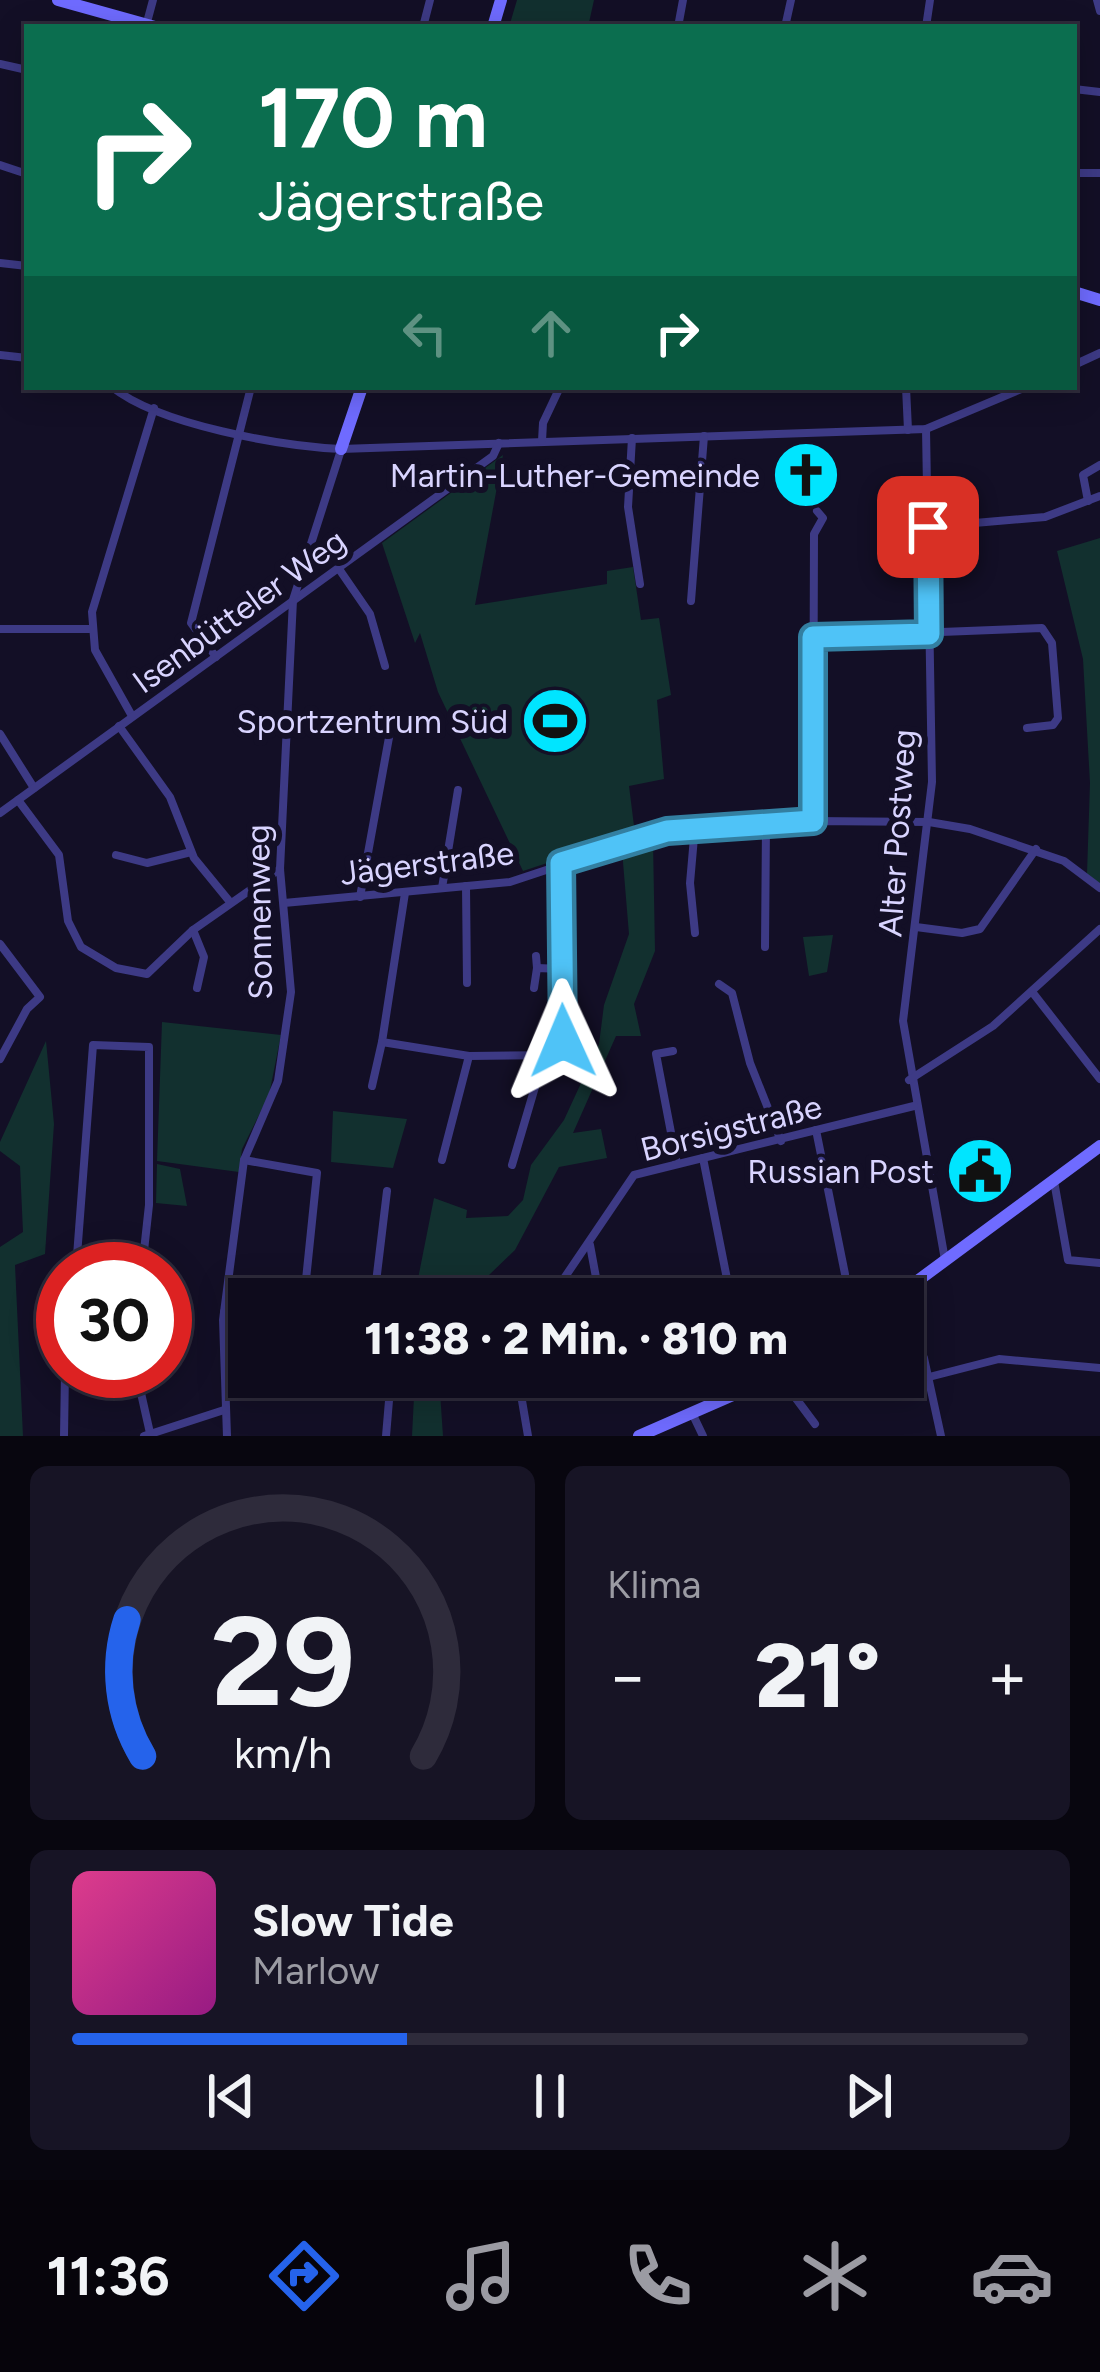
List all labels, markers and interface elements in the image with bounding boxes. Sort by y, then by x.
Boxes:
text: 170 m [258,67,488,168]
icon: right [60,72,216,228]
text: Jägerstraße [258,169,544,234]
icon: left [392,300,458,366]
icon: ahead [518,300,584,366]
icon: right [644,300,710,366]
church icon: Martin-Luther-Gemeinde [771,440,841,510]
place label: Martin-Luther-Gemeinde [390,456,760,495]
pin [877,476,979,578]
icon: arrive [895,494,961,560]
street label: Isenbütteler Weg [125,521,353,701]
sports icon: Sportzentrum Süd [520,686,590,756]
place label: Sportzentrum Süd [237,702,508,741]
street label: Alter Postweg [870,728,924,938]
street label: Sonnenweg [238,824,280,1000]
street label: Jägerstraße [338,833,516,893]
position arrow [500,978,626,1104]
street label: Borsigstraße [636,1087,826,1169]
public building icon: Russian Post [945,1136,1015,1206]
place label: Russian Post [747,1152,934,1191]
speed limit sign: 30 [36,1242,192,1398]
text: 11:38 · 2 Min. · 810 m [364,1311,788,1365]
text: Klima [607,1561,702,1608]
text: 29 [210,1586,355,1736]
text: 21° [755,1621,880,1730]
text: − [607,1636,648,1716]
text: + [987,1636,1028,1716]
text: km/h [234,1727,331,1779]
text: Slow Tide [252,1893,454,1947]
text: Marlow [252,1947,379,1994]
icon: previous [198,2063,264,2129]
icon: pause [517,2063,583,2129]
icon: next [836,2063,902,2129]
icon: directions [262,2234,346,2318]
icon: music [439,2234,523,2318]
icon: phone [616,2234,700,2318]
icon: climate [793,2234,877,2318]
icon: car [970,2234,1054,2318]
text: 11:36 [46,2244,170,2309]

